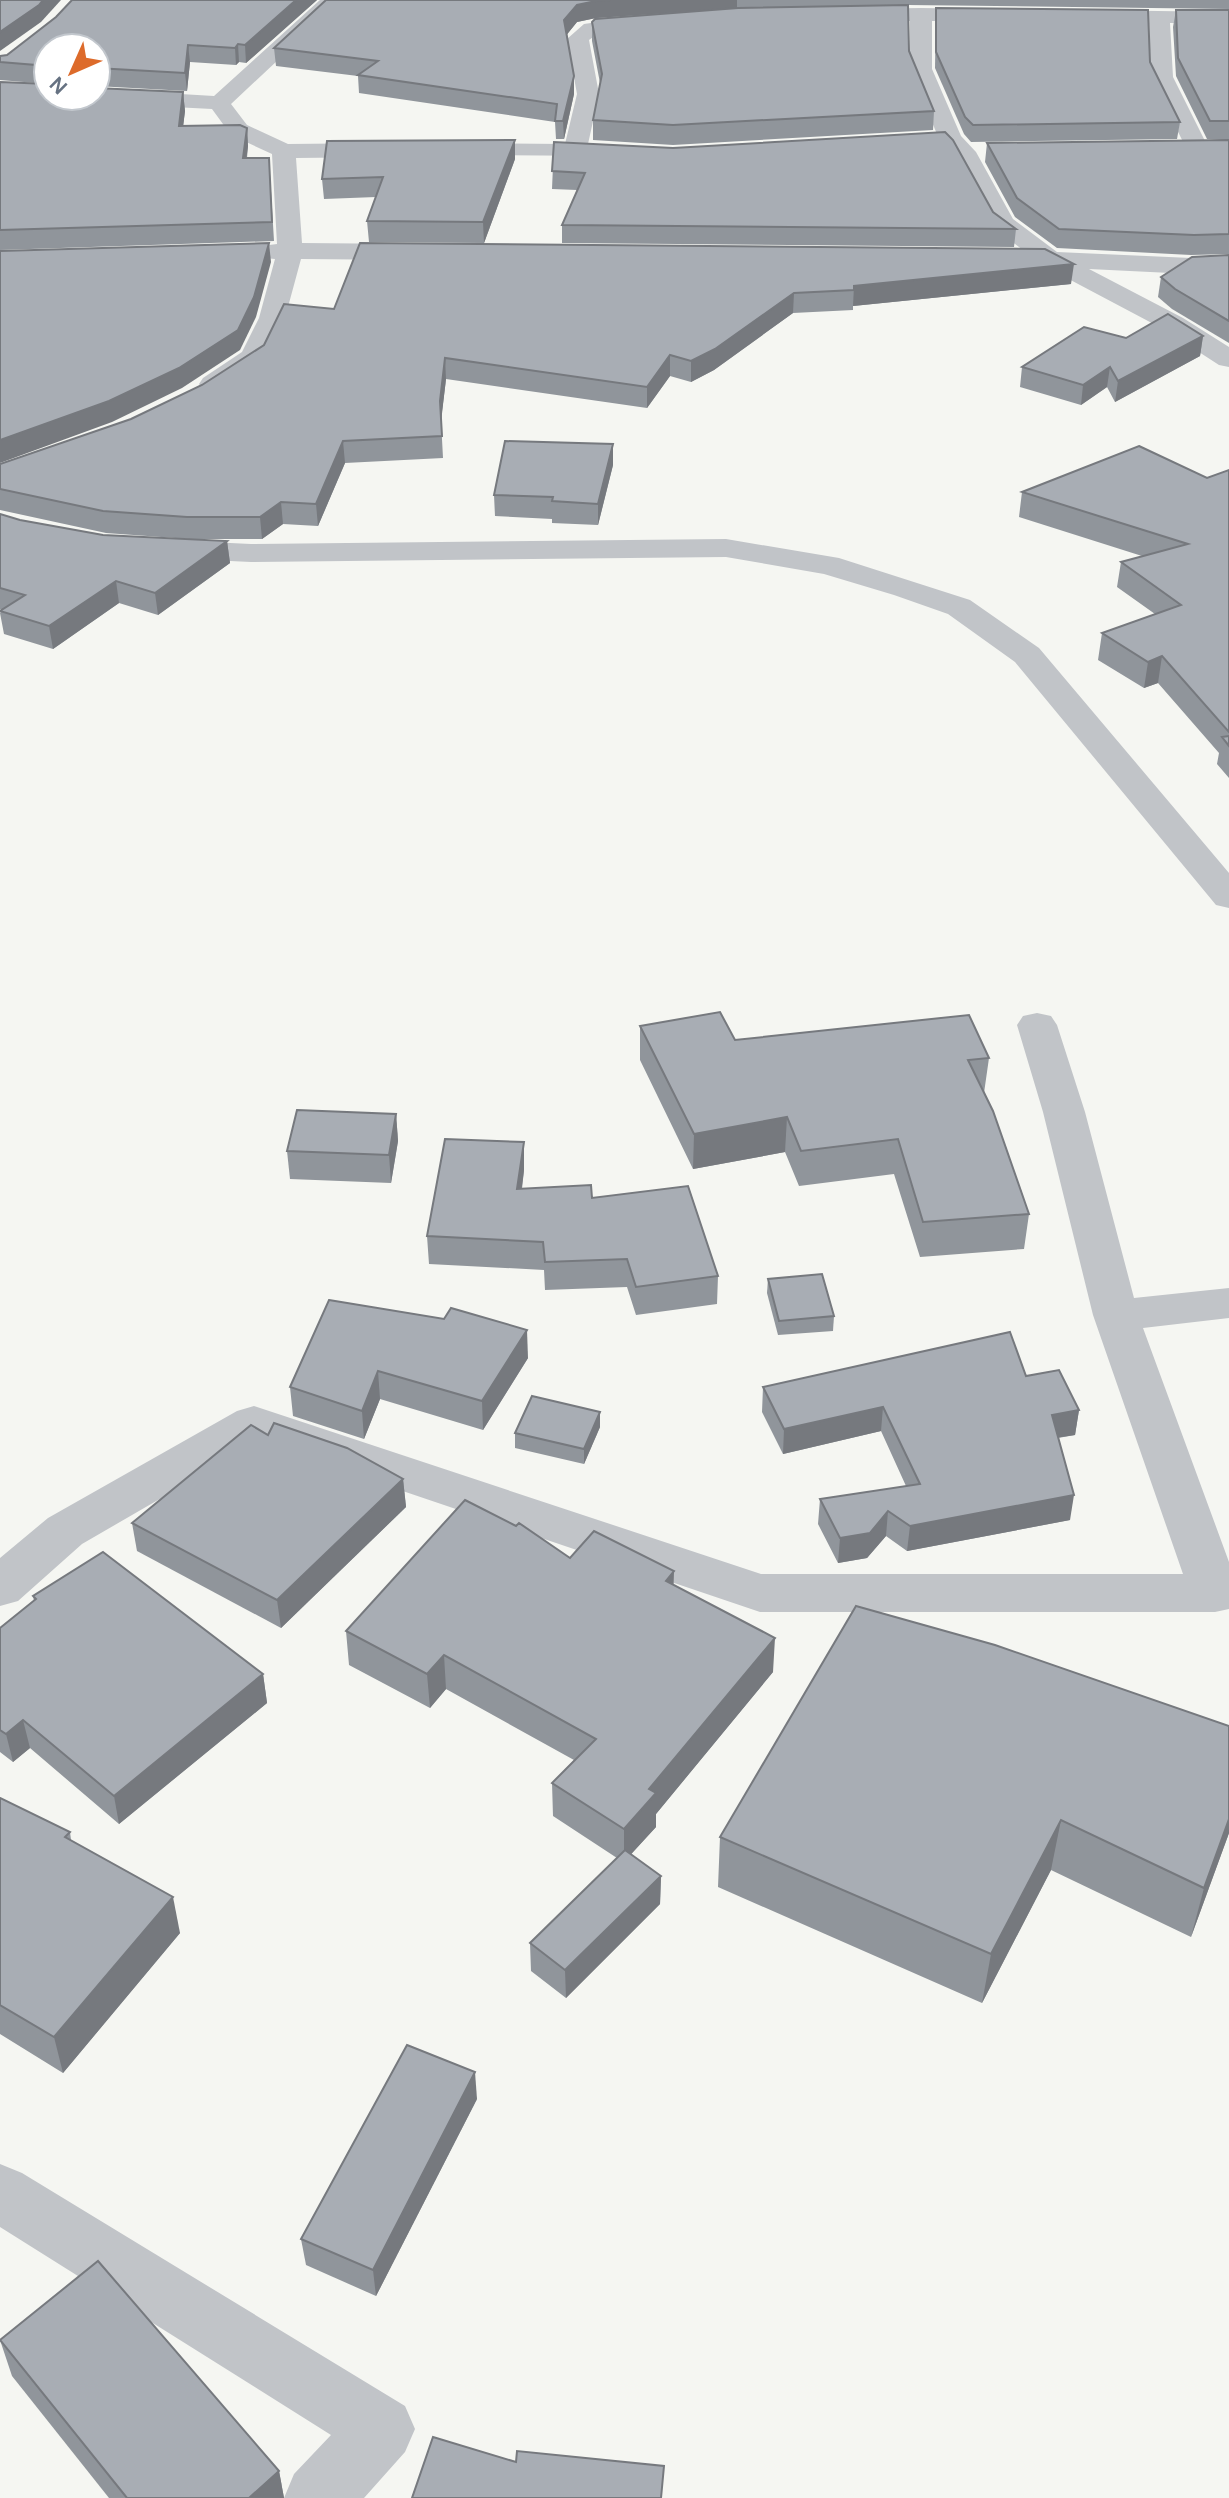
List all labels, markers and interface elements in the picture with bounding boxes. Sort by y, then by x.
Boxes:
north arrow [32,32,112,112]
text: N [44,71,73,100]

